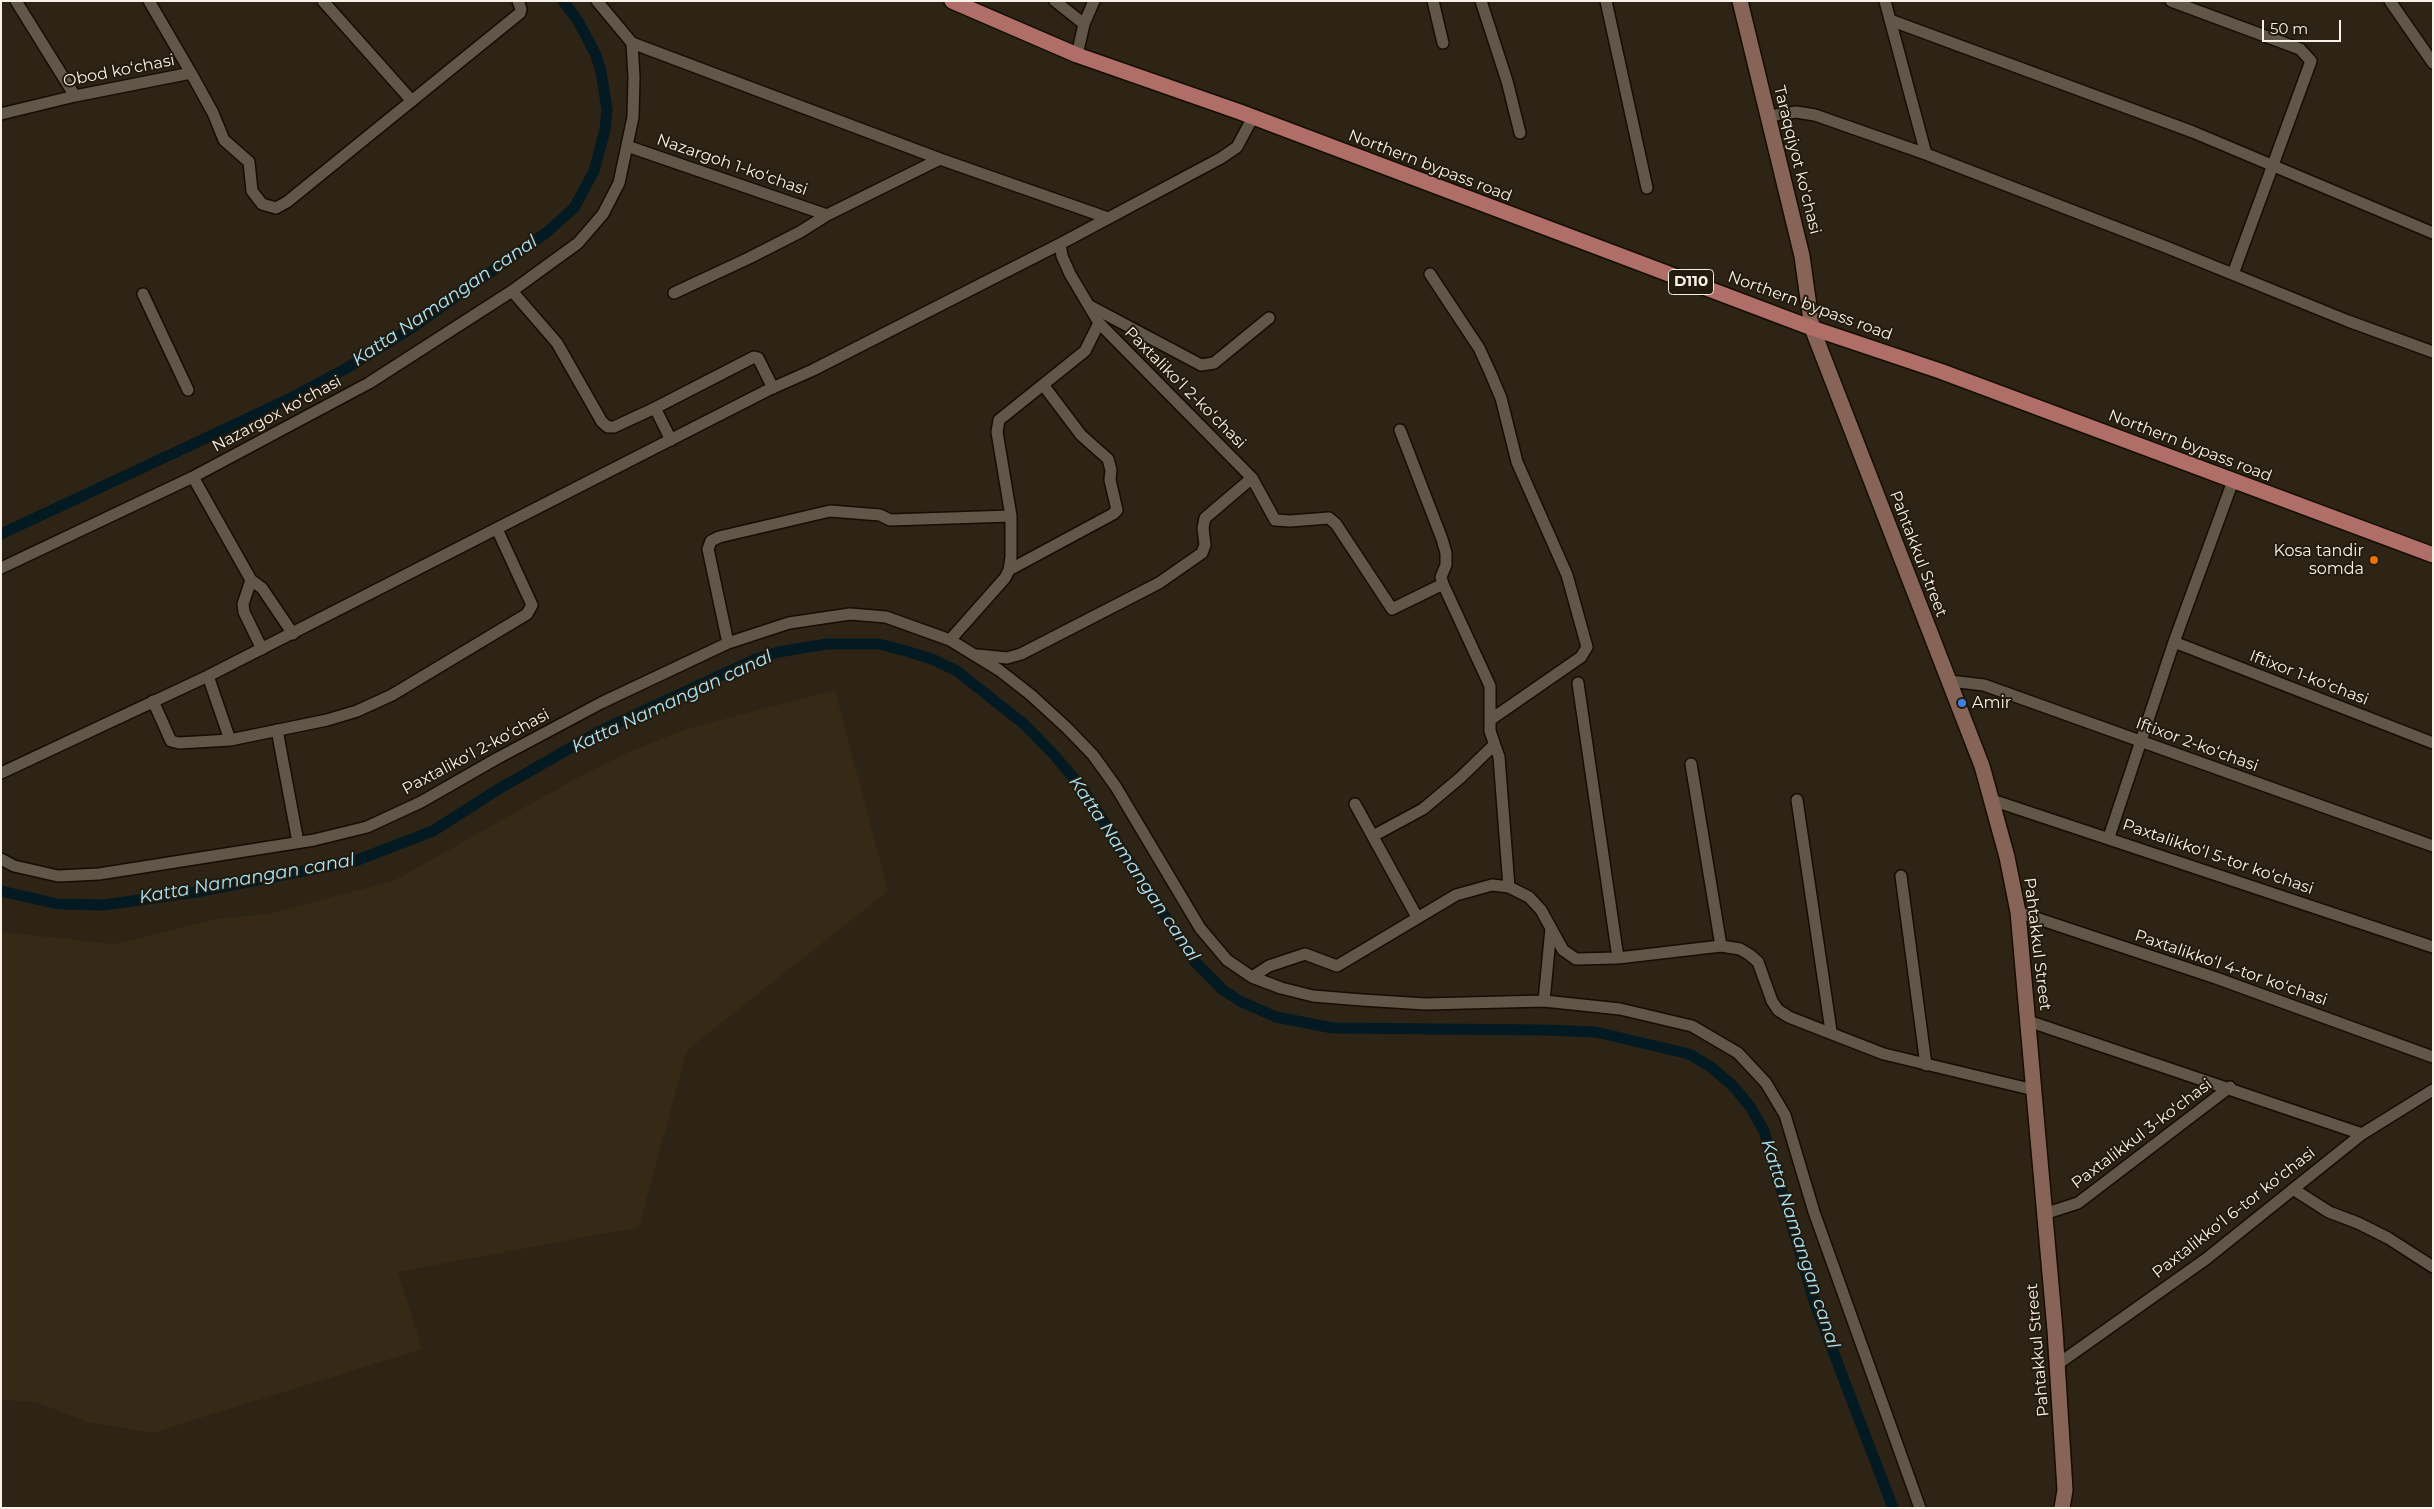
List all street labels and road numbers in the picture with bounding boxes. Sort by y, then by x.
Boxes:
street label: Obod koʻchasi [62,51,176,91]
street label: Taraqqiyot koʻchasi [1769,84,1825,236]
street label: Northern bypass road [1345,126,1515,206]
street label: Nazargoh 1-koʻchasi [654,130,810,200]
street label: Northern bypass road [1725,267,1895,345]
road number: D110 [1668,270,1714,294]
street label: Paxtalikoʻl 2-koʻchasi [1120,323,1250,453]
street label: Nazargox koʻchasi [209,372,345,456]
street label: Northern bypass road [2105,406,2275,486]
street label: Pahtakkul Street [1885,488,1951,620]
street label: Iftixor 1-koʻchasi [2247,646,2371,710]
street label: Paxtalikoʻl 2-koʻchasi [399,705,553,799]
street label: Iftixor 2-koʻchasi [2133,714,2261,776]
street label: Paxtalikkoʻl 5-tor koʻchasi [2120,815,2316,899]
street label: Pahtakkul Street [2019,876,2055,1012]
street label: Paxtalikkoʻl 4-tor koʻchasi [2132,926,2330,1010]
street label: Paxtalikkul 3-koʻchasi [2068,1075,2216,1193]
street label: Paxtalikkoʻl 6-tor koʻchasi [2149,1143,2319,1283]
street label: Pahtakkul Street [2023,1283,2053,1417]

